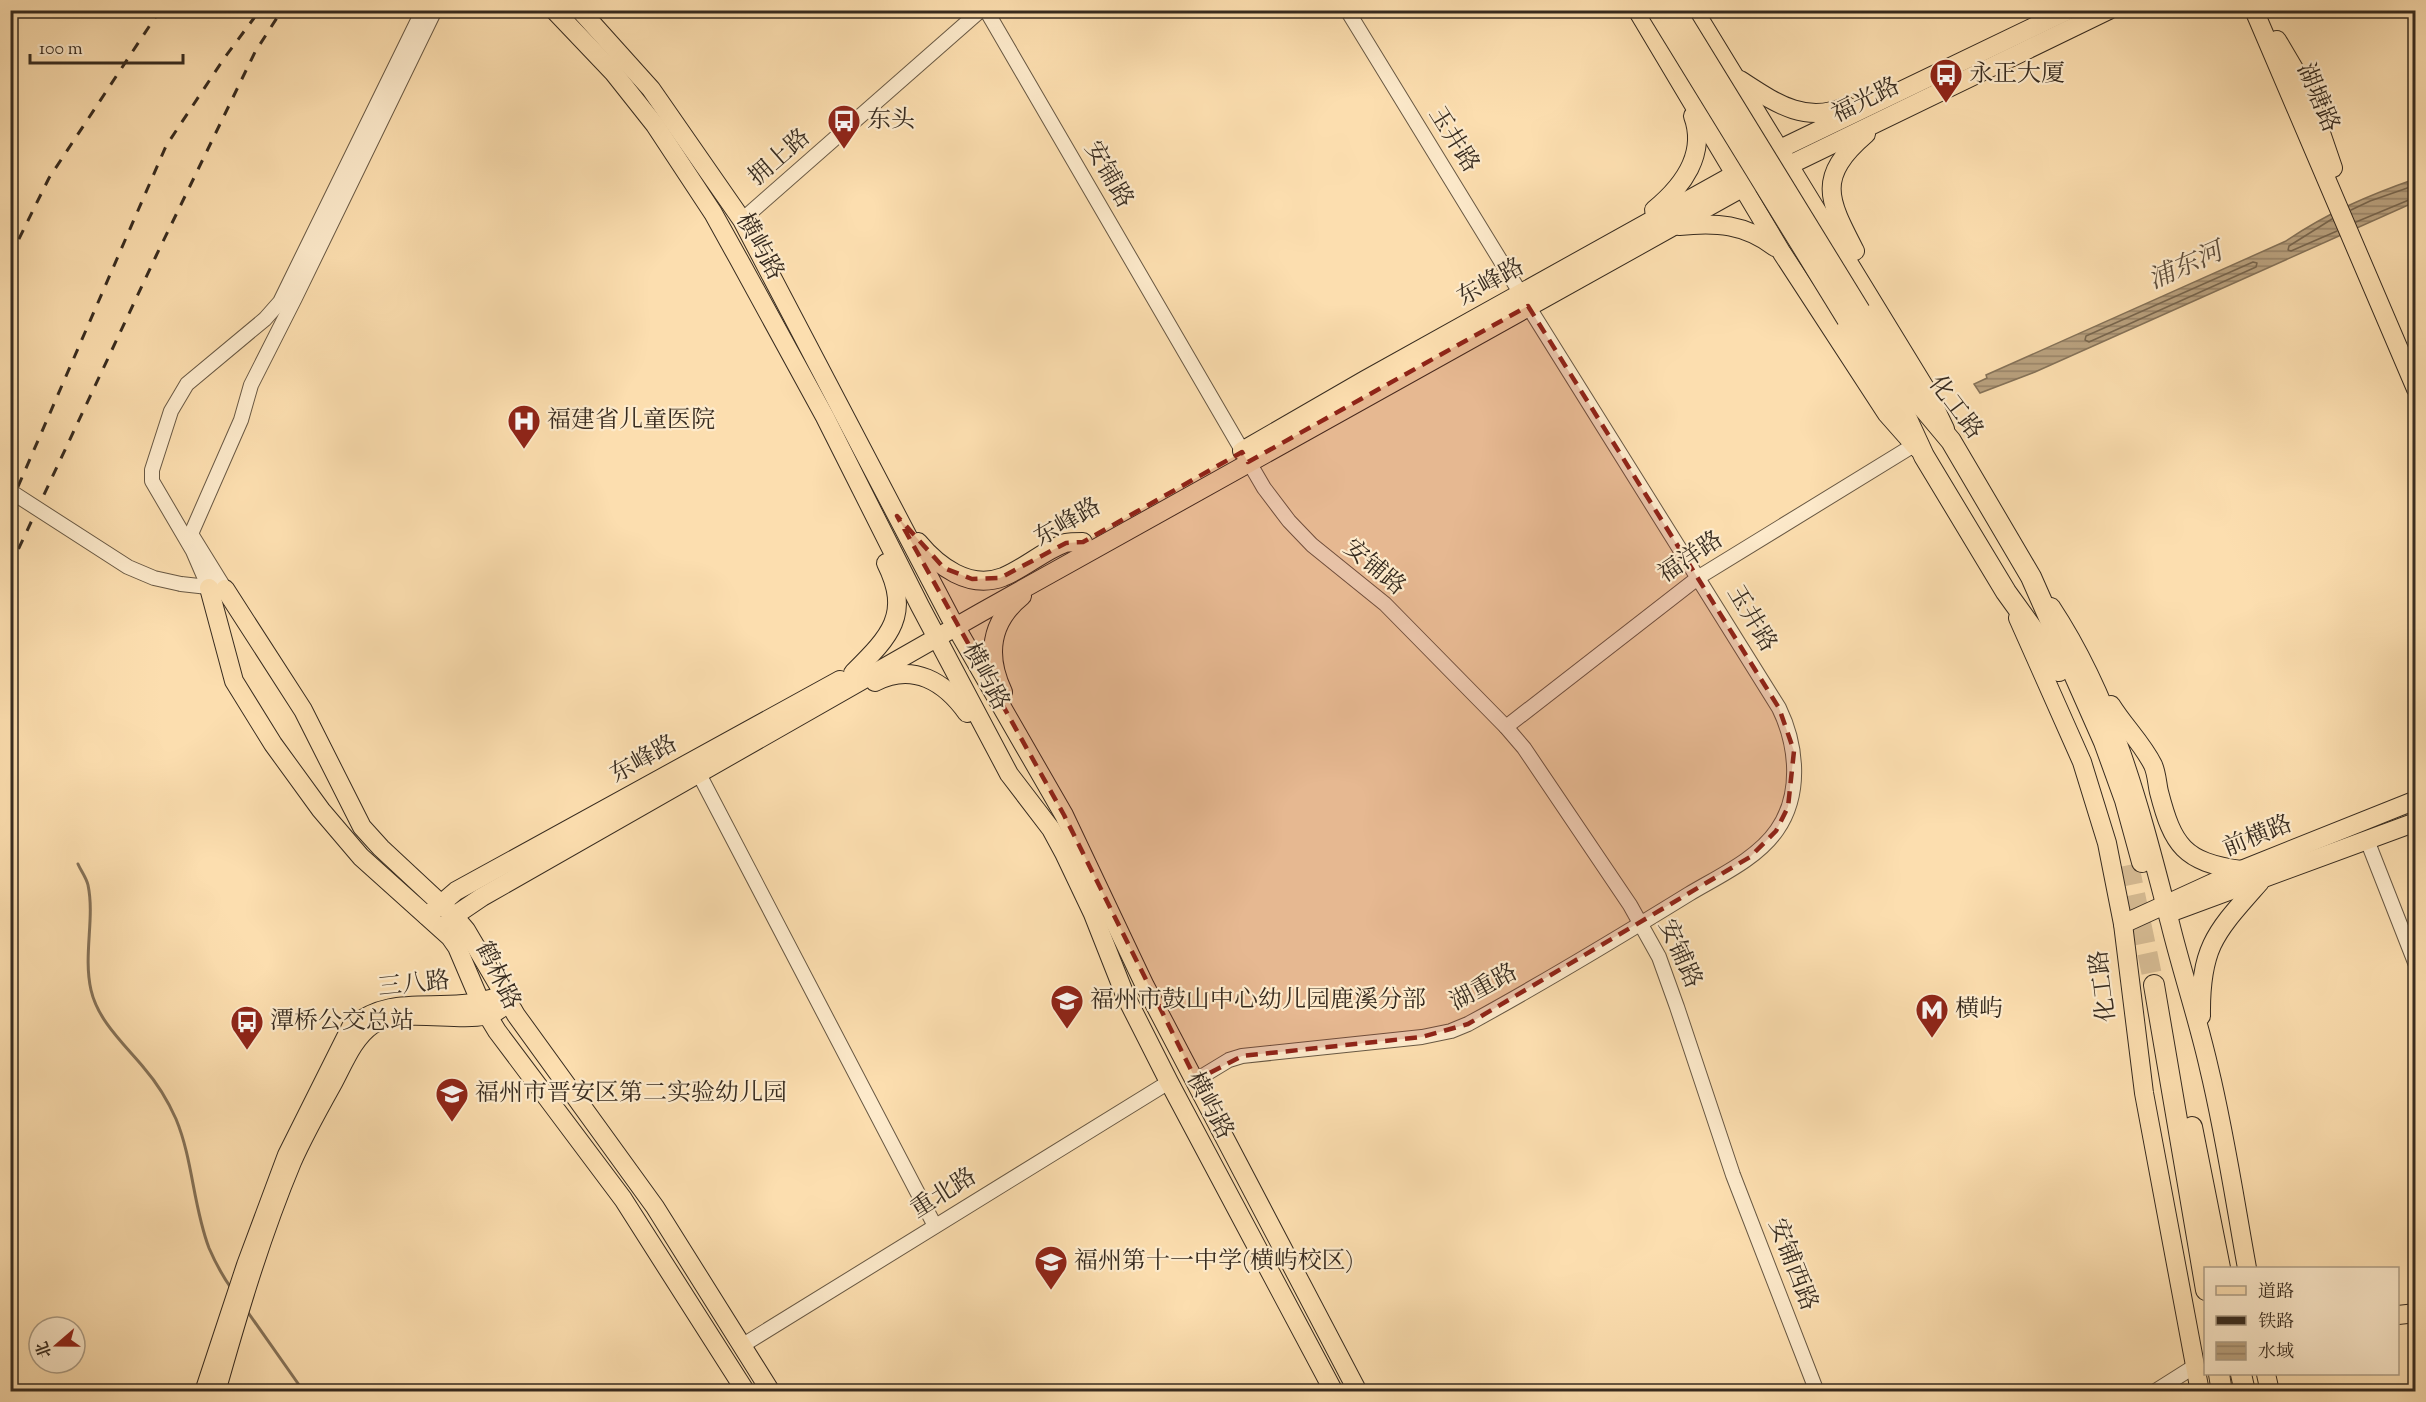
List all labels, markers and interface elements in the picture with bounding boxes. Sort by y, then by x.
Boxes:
scale bar [30,27,183,65]
text: 100 m [39,37,83,63]
bus stop icon: 永正大厦 [1928,57,1964,104]
place label: 永正大厦 [1969,58,2065,92]
street label: 湖塘路 [2287,58,2347,138]
street label: 福光路 [1826,70,1906,132]
street label: 玉井路 [1420,100,1486,180]
bus stop icon: 东头 [826,103,862,150]
place label: 东头 [867,104,915,138]
street label: 拥上路 [742,122,818,194]
street label: 安铺路 [1075,135,1141,215]
street label: 横屿路 [727,207,791,287]
water label: 浦东河 [2143,233,2233,300]
street label: 东峰路 [1451,251,1531,315]
street label: 化工路 [1920,369,1990,447]
hospital icon: 福建省儿童医院 [506,403,542,450]
place label: 福建省儿童医院 [547,404,715,438]
street label: 东峰路 [1028,490,1108,556]
street label: 福洋路 [1652,524,1730,592]
street label: 安铺路 [1335,532,1413,604]
street label: 玉井路 [1718,579,1784,659]
street label: 横屿路 [953,637,1017,717]
street label: 东峰路 [604,728,684,792]
street label: 前横路 [2218,808,2298,866]
street label: 安铺路 [1649,914,1709,994]
street label: 鹤林路 [466,936,528,1016]
street label: 化工路 [2083,948,2125,1024]
street label: 湖重路 [1444,956,1524,1020]
street label: 三八路 [376,964,452,1006]
school or university icon: 福州市鼓山中心幼儿园鹿溪分部 [1049,983,1085,1030]
place label: 福州市鼓山中心幼儿园鹿溪分部 [1090,984,1426,1018]
metro station icon: 横屿 [1914,992,1950,1039]
place label: 横屿 [1955,993,2003,1027]
bus stop icon: 潭桥公交总站 [229,1004,265,1051]
place label: 潭桥公交总站 [270,1005,414,1039]
street label: 横屿路 [1177,1066,1241,1146]
school or university icon: 福州市晋安区第二实验幼儿园 [434,1076,470,1123]
place label: 福州市晋安区第二实验幼儿园 [475,1077,787,1111]
street label: 重北路 [904,1161,984,1227]
street label: 安铺西路 [1759,1214,1825,1316]
school or university icon: 福州第十一中学(横屿校区) [1033,1244,1069,1291]
place label: 福州第十一中学(横屿校区) [1074,1245,1354,1279]
legend [2204,1267,2399,1375]
text: 道路 [2258,1280,2294,1306]
text: 铁路 [2258,1310,2294,1336]
north arrow [27,1315,87,1375]
text: 北 [32,1338,59,1361]
text: 水域 [2258,1340,2294,1366]

